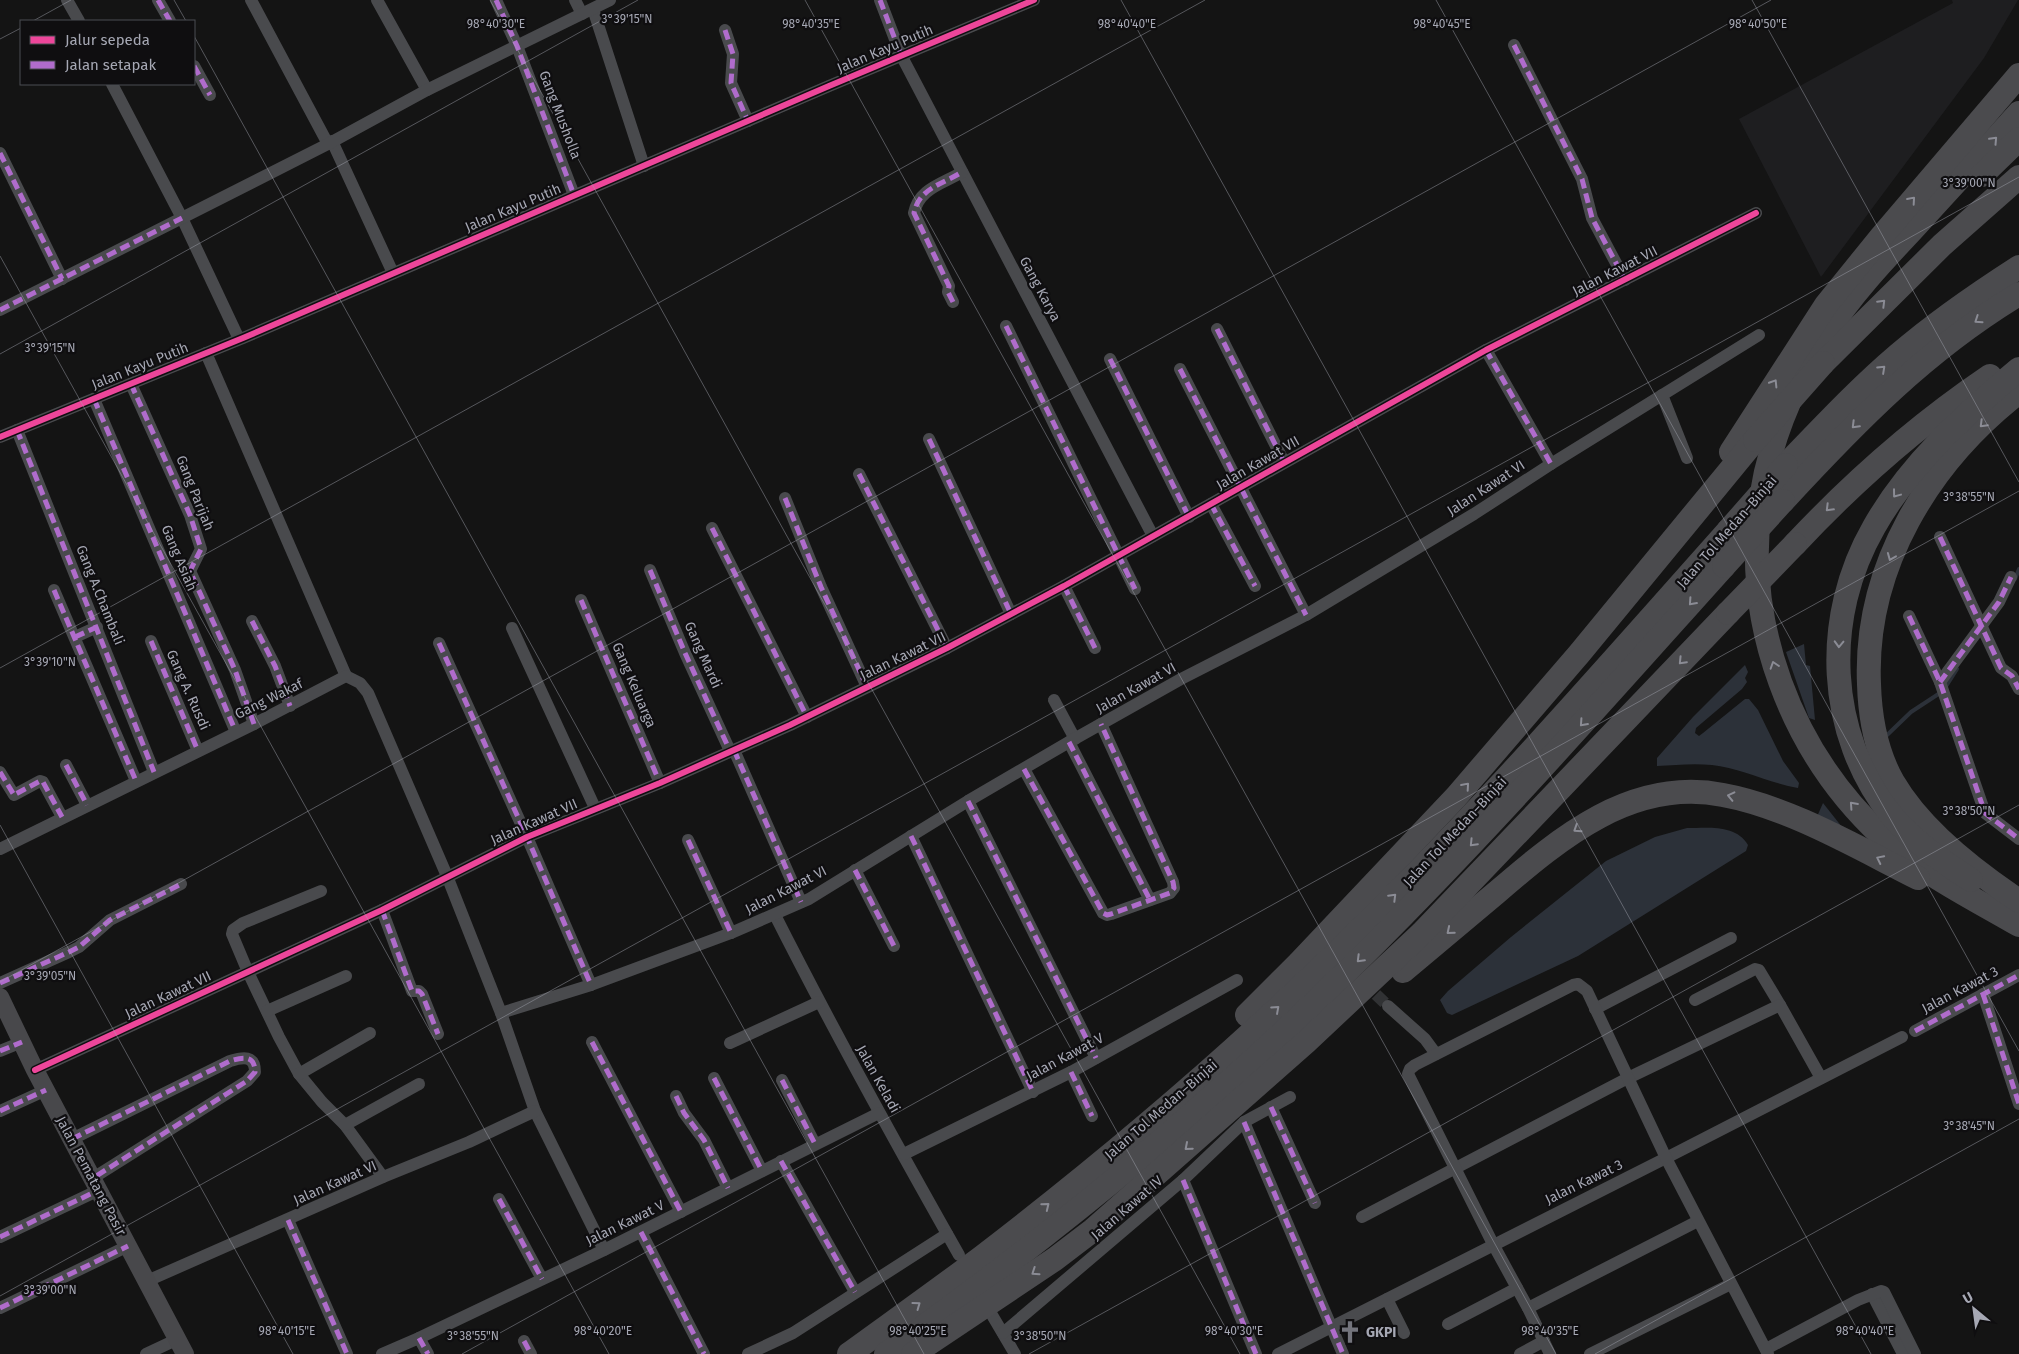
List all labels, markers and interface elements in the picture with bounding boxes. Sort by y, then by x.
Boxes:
text: 3°39'15"N [602,12,652,26]
text: 98°40'30"E [467,17,525,31]
text: 98°40'35"E [782,17,840,31]
text: 98°40'40"E [1098,17,1156,31]
text: 98°40'45"E [1413,17,1471,31]
text: 98°40'50"E [1729,17,1787,31]
legend [20,20,195,85]
street label: Jalan Kayu Putih [834,21,936,77]
text: Jalur sepeda [65,31,150,49]
text: Jalan setapak [65,56,156,74]
street label: Gang Musholla [535,68,585,162]
one-way arrow [1988,136,1997,145]
text: 3°39'00"N [1942,176,1996,190]
street label: Jalan Kayu Putih [462,180,564,236]
one-way arrow [1907,197,1915,206]
street label: Jalan Kawat VII [1570,242,1660,300]
street label: Gang Karya [1016,254,1064,324]
one-way arrow [1876,300,1885,309]
one-way arrow [1974,314,1984,323]
street label: Jalan Kayu Putih [89,339,191,393]
text: 3°39'15"N [25,341,75,355]
one-way arrow [1877,366,1886,375]
one-way arrow [1768,380,1778,389]
one-way arrow [1979,418,1988,427]
one-way arrow [1852,420,1861,429]
street label: Jalan Kawat VII [1213,432,1303,494]
street label: Gang Parijah [172,453,218,533]
street label: Jalan Kawat VI [1444,457,1528,519]
street label: Jalan Tol Medan–Binjai [1673,472,1781,592]
one-way arrow [1893,488,1901,497]
text: 3°38'55"N [1943,490,1995,504]
one-way arrow [1826,503,1835,512]
street label: Gang Asiah [158,522,200,594]
street label: Gang A.Chambali [72,543,128,647]
one-way arrow [1886,552,1897,561]
one-way arrow [1689,597,1698,606]
street label: Gang Mardi [681,619,725,691]
street label: Jalan Kawat VII [857,628,949,684]
street label: Gang Keluarga [608,640,660,730]
one-way arrow [1833,640,1844,648]
street label: Gang A. Rusdi [163,647,213,733]
text: 3°39'10"N [24,655,76,669]
one-way arrow [1679,656,1688,665]
street label: Jalan Kawat VI [1093,659,1179,717]
one-way arrow [1770,661,1780,669]
street label: Gang Wakaf [232,675,307,723]
one-way arrow [1580,717,1589,726]
street label: Jalan Tol Medan–Binjai [1400,774,1510,890]
one-way arrow [1461,782,1470,791]
one-way arrow [1726,791,1735,802]
street label: Jalan Kawat VII [488,795,580,849]
one-way arrow [1849,802,1858,811]
text: 3°38'50"N [1943,804,1995,818]
one-way arrow [1573,823,1582,833]
one-way arrow [1470,837,1479,846]
one-way arrow [1876,855,1885,865]
street label: Jalan Kawat VI [742,862,830,918]
one-way arrow [1387,894,1396,903]
one-way arrow [1447,926,1456,935]
one-way arrow [1356,953,1365,962]
street label: Jalan Kawat 3 [1919,963,2001,1017]
street label: Jalan Kawat VII [122,968,214,1022]
text: 3°39'05"N [24,969,76,983]
one-way arrow [1270,1006,1279,1015]
street label: Jalan Kawat V [1023,1029,1107,1084]
street label: Jalan Keladi [852,1042,904,1116]
street label: Jalan Tol Medan–Binjai [1101,1056,1221,1164]
street label: Jalan Pematang Pasir [52,1113,130,1239]
text: 3°38'45"N [1943,1119,1995,1133]
one-way arrow [1185,1141,1194,1150]
street label: Jalan Kawat 3 [1542,1156,1626,1208]
street label: Jalan Kawat VI [291,1157,379,1209]
street label: Jalan Kawat IV [1088,1172,1166,1244]
street label: Jalan Kawat V [583,1197,667,1249]
one-way arrow [1040,1203,1050,1212]
one-way arrow [1031,1266,1041,1275]
text: 3°39'00"N [23,1283,77,1297]
north arrow [1949,1284,1999,1334]
text: U [1960,1288,1976,1308]
one-way arrow [911,1302,920,1310]
church icon: GKPI [1337,1319,1363,1345]
text: 98°40'15"E [259,1324,315,1338]
text: 98°40'20"E [574,1324,632,1338]
text: 98°40'25"E [889,1324,947,1338]
text: 98°40'30"E [1205,1324,1263,1338]
place label: GKPI [1366,1324,1396,1341]
text: 98°40'35"E [1521,1324,1579,1338]
text: 98°40'40"E [1836,1324,1894,1338]
text: 3°38'55"N [447,1329,499,1343]
text: 3°38'50"N [1014,1329,1066,1343]

